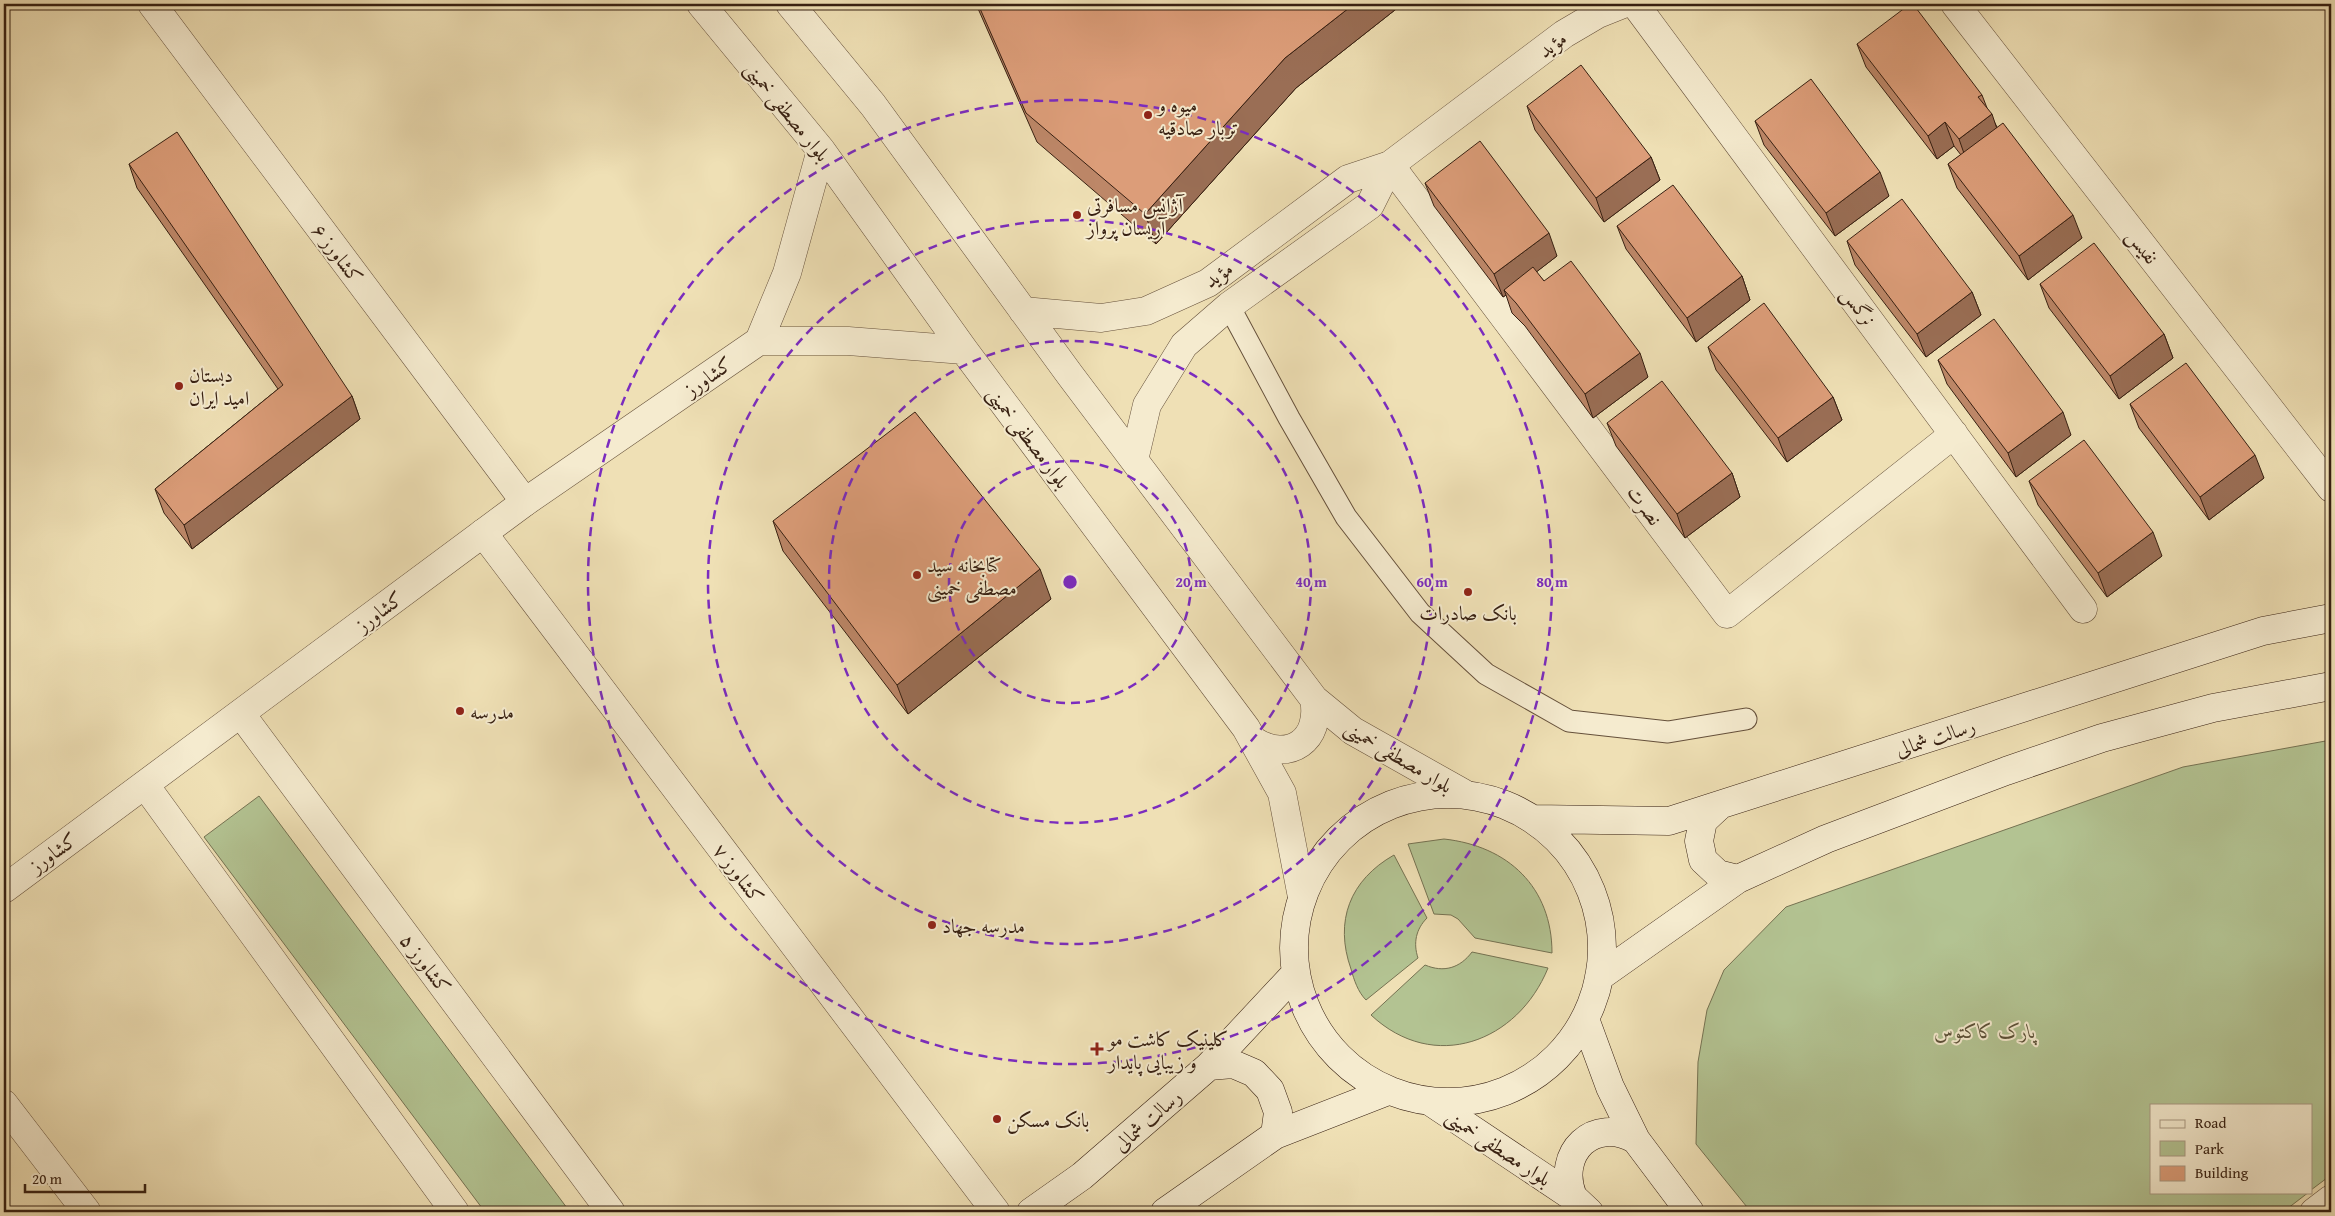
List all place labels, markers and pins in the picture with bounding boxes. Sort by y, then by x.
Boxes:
place label: میوه و تربار صادقیه [1156,90,1239,142]
marker: میوه و تربار صادقیه [1142,109,1154,121]
place label: آژانس مسافرتی آریسان پرواز [1085,190,1185,242]
marker: آژانس مسافرتی آریسان پرواز [1071,209,1083,221]
place label: دبستان امید ایران [189,360,249,412]
marker: دبستان امید ایران [173,380,185,392]
place label: کتابخانه سید مصطفی خمینی [927,550,1017,603]
marker: کتابخانه سید مصطفی خمینی [911,569,923,581]
centre of rings [1061,573,1079,591]
marker: بانک صادرات [1462,586,1474,598]
place label: بانک صادرات [1419,598,1517,627]
place label: مدرسه [470,697,514,726]
marker: مدرسه [454,705,466,717]
place label: مدرسه جهاد [942,911,1025,940]
marker: مدرسه جهاد [926,919,938,931]
place label: کلینیک کاشت مو و زیبایی پایدار [1106,1024,1229,1077]
marker: کلینیک کاشت مو و زیبایی پایدار [1090,1042,1104,1056]
place label: بانک مسکن [1007,1105,1089,1134]
marker: بانک مسکن [991,1113,1003,1125]

